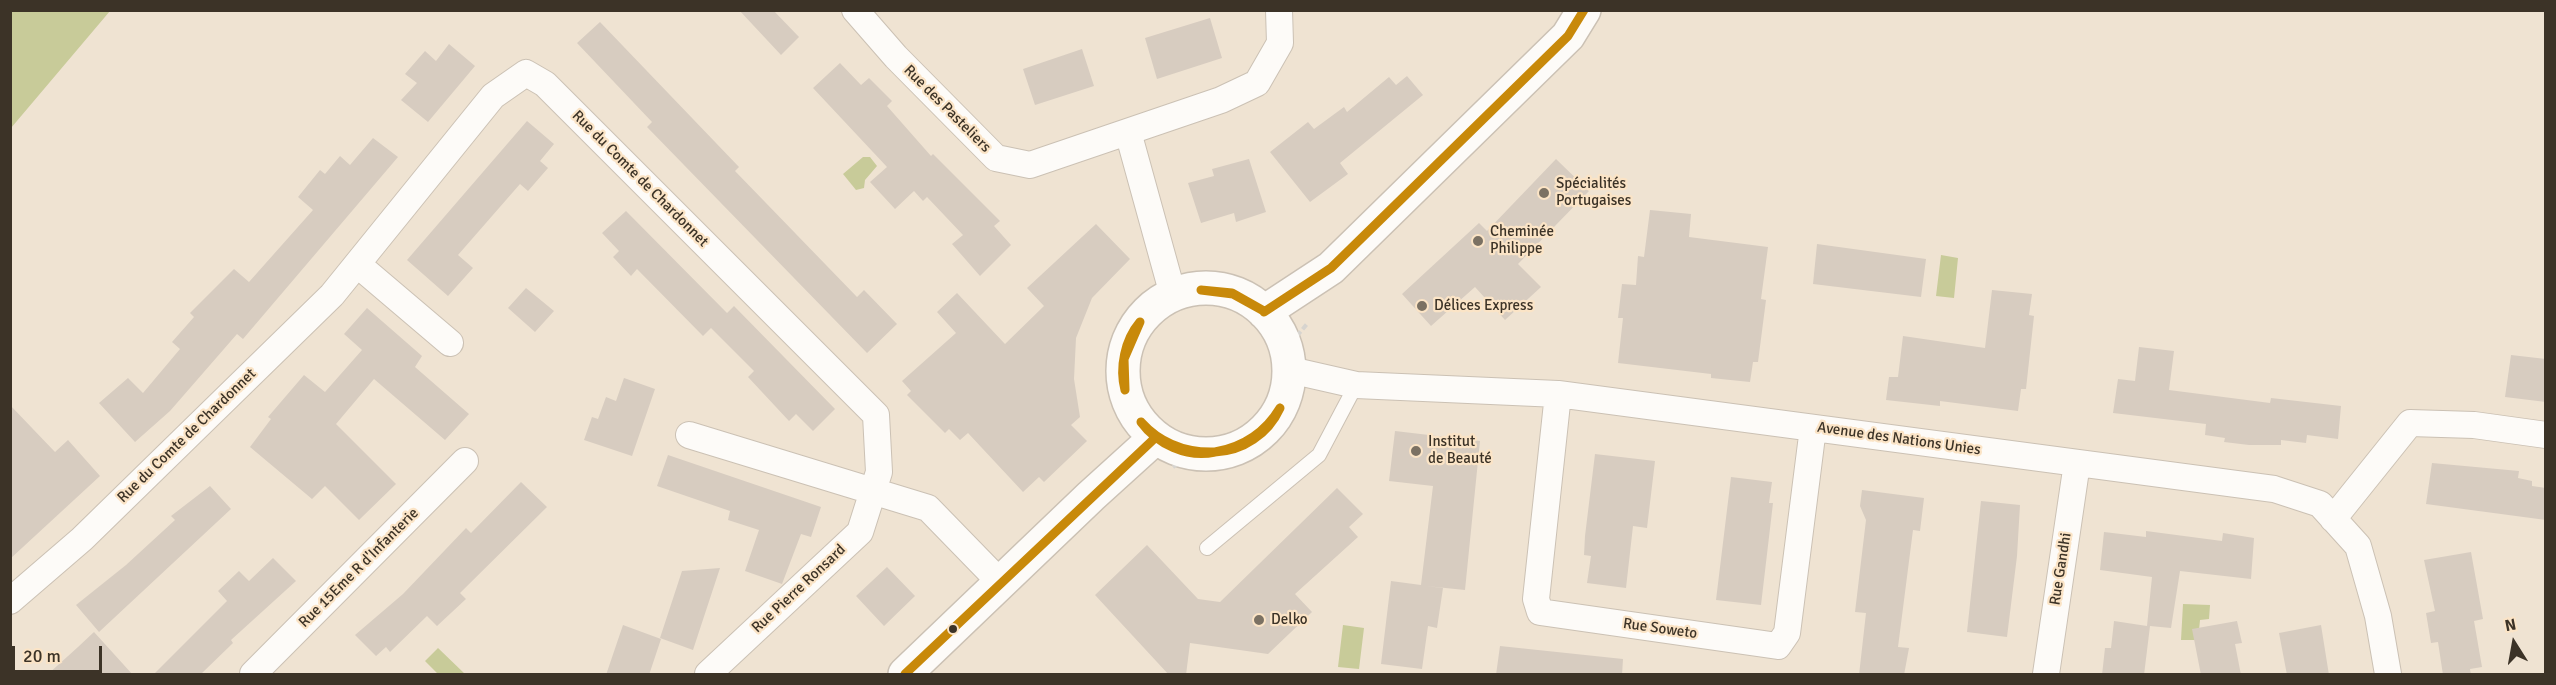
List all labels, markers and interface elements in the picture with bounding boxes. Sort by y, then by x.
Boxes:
street label: Rue des Pasteliers [900,62,994,156]
street label: Rue du Comte de Chardonnet [568,107,712,251]
place label: Spécialités Portugaises [1556,175,1631,210]
marker: Spécialités Portugaises [1537,186,1551,200]
place label: Cheminée Philippe [1490,223,1554,258]
marker: Cheminée Philippe [1471,234,1485,248]
place label: Délices Express [1434,297,1533,315]
marker: Délices Express [1415,299,1429,313]
street label: Rue du Comte de Chardonnet [114,365,260,507]
street label: Avenue des Nations Unies [1816,419,1982,459]
place label: Institut de Beauté [1428,433,1492,468]
marker: Institut de Beauté [1409,444,1423,458]
street label: Rue 15Eme R d'Infanterie [295,504,423,632]
street label: Rue Gandhi [2046,531,2076,607]
street label: Rue Pierre Ronsard [748,541,850,637]
place label: Delko [1271,611,1308,629]
marker: Delko [1252,613,1266,627]
north arrow [2484,613,2544,673]
text: N [2503,614,2518,636]
street label: Rue Soweto [1622,615,1698,643]
unlabelled marker [947,623,959,635]
scale bar [15,634,105,672]
text: 20 m [23,645,61,667]

